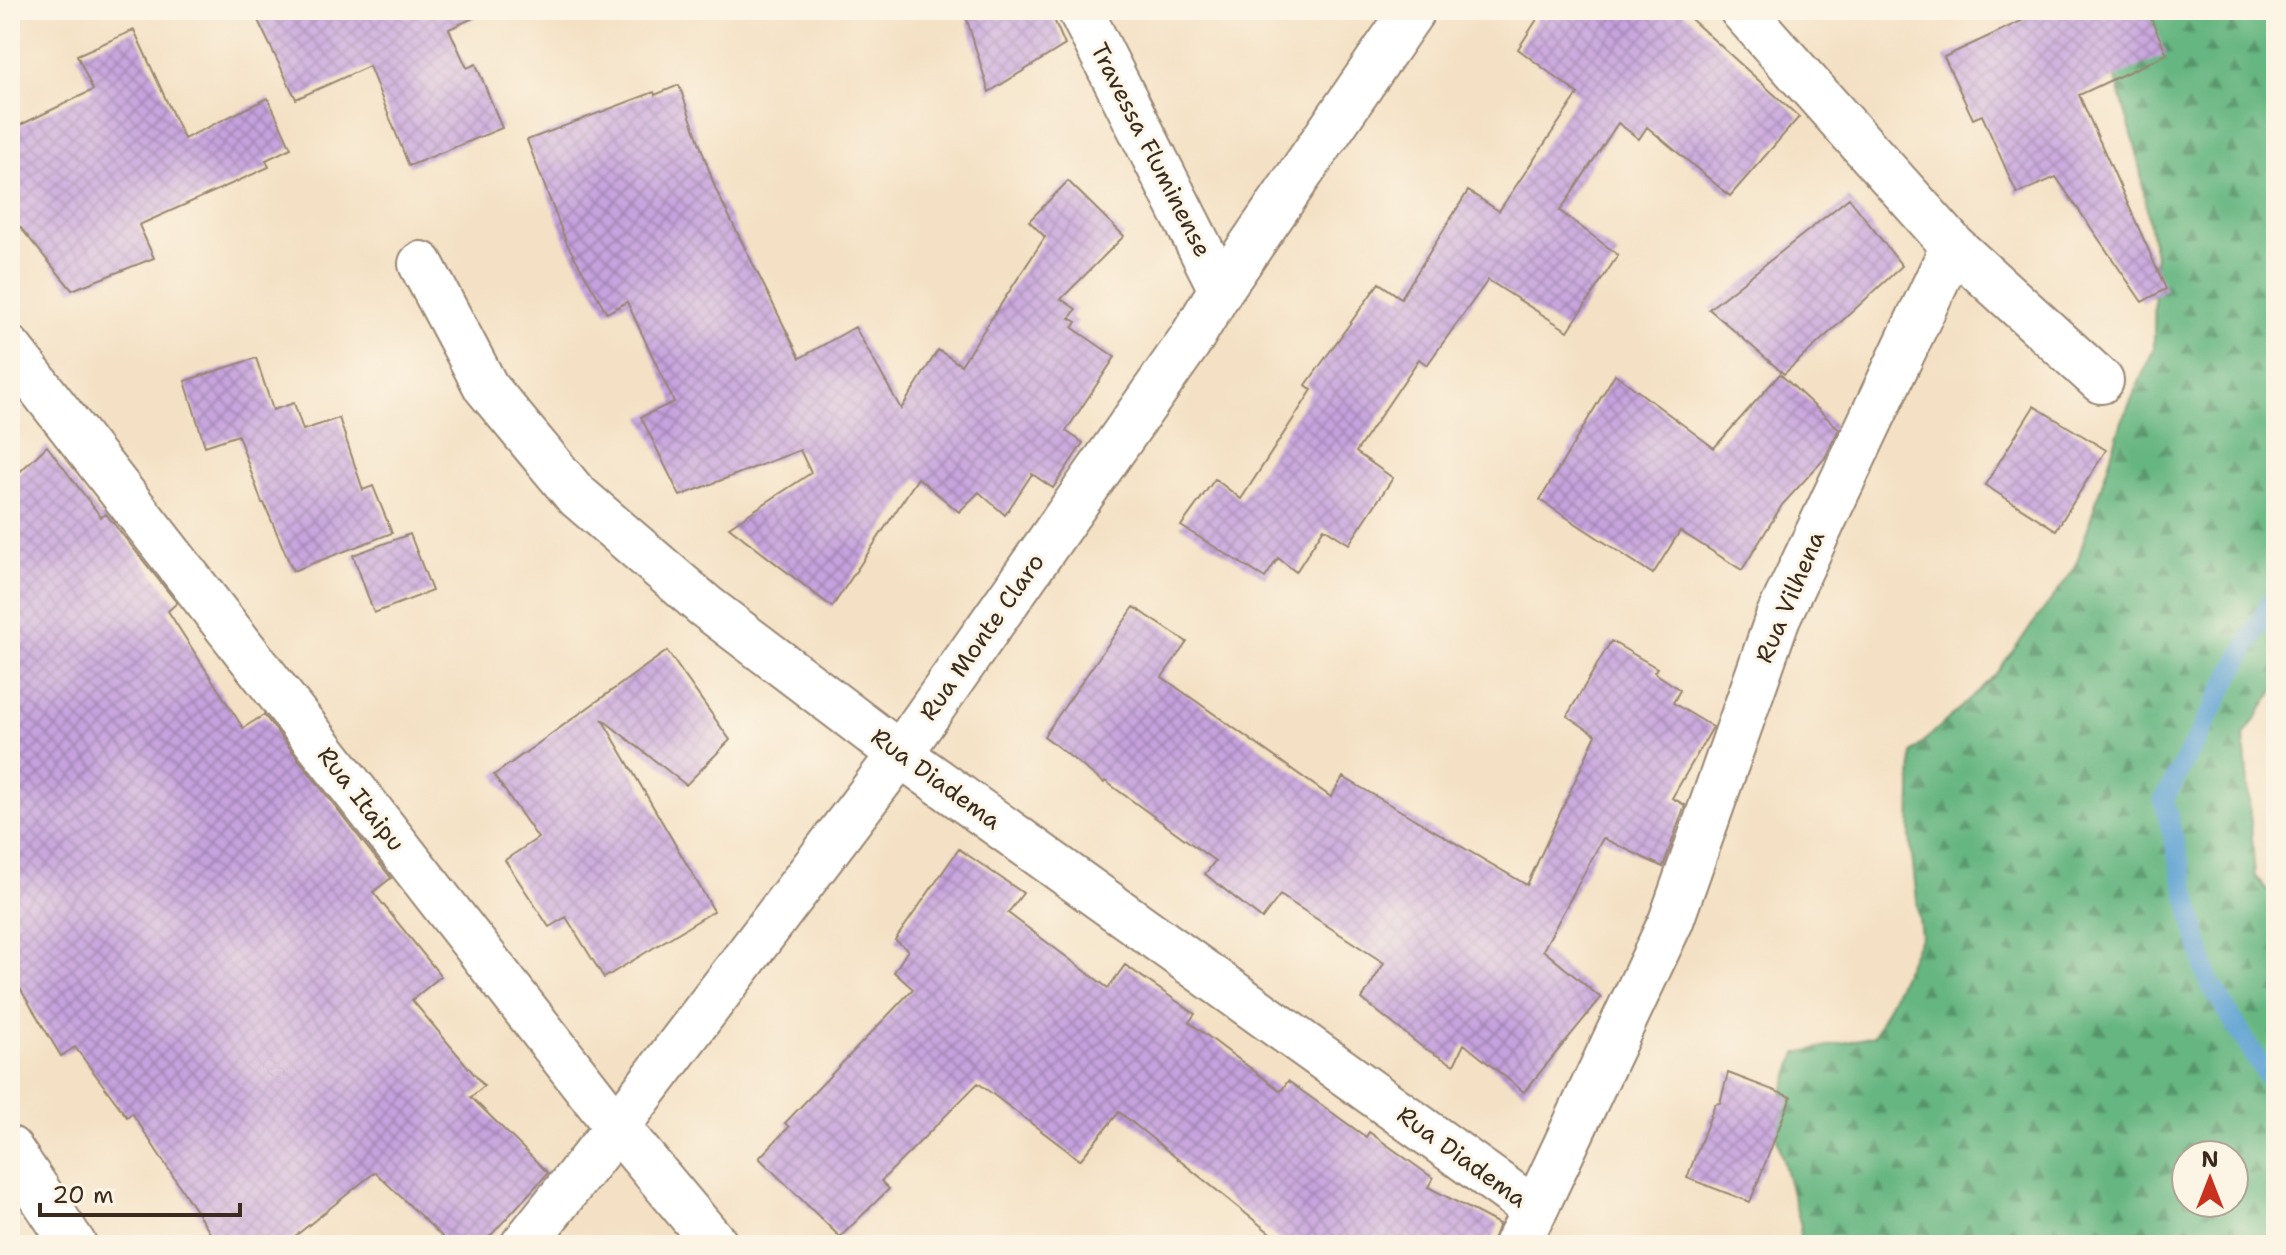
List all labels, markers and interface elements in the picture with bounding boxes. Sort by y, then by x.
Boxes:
street label: Travessa Fluminense [1083,37,1219,263]
street label: Rua Vilhena [1748,526,1832,668]
street label: Rua Monte Claro [912,547,1052,727]
street label: Rua Diadema [864,721,1008,837]
street label: Rua Itaipu [310,740,412,858]
street label: Rua Diadema [1390,1099,1534,1215]
north arrow [2170,1139,2250,1219]
text: N [2201,1145,2219,1174]
scale bar [40,1167,240,1217]
text: 20 m [52,1179,114,1211]

